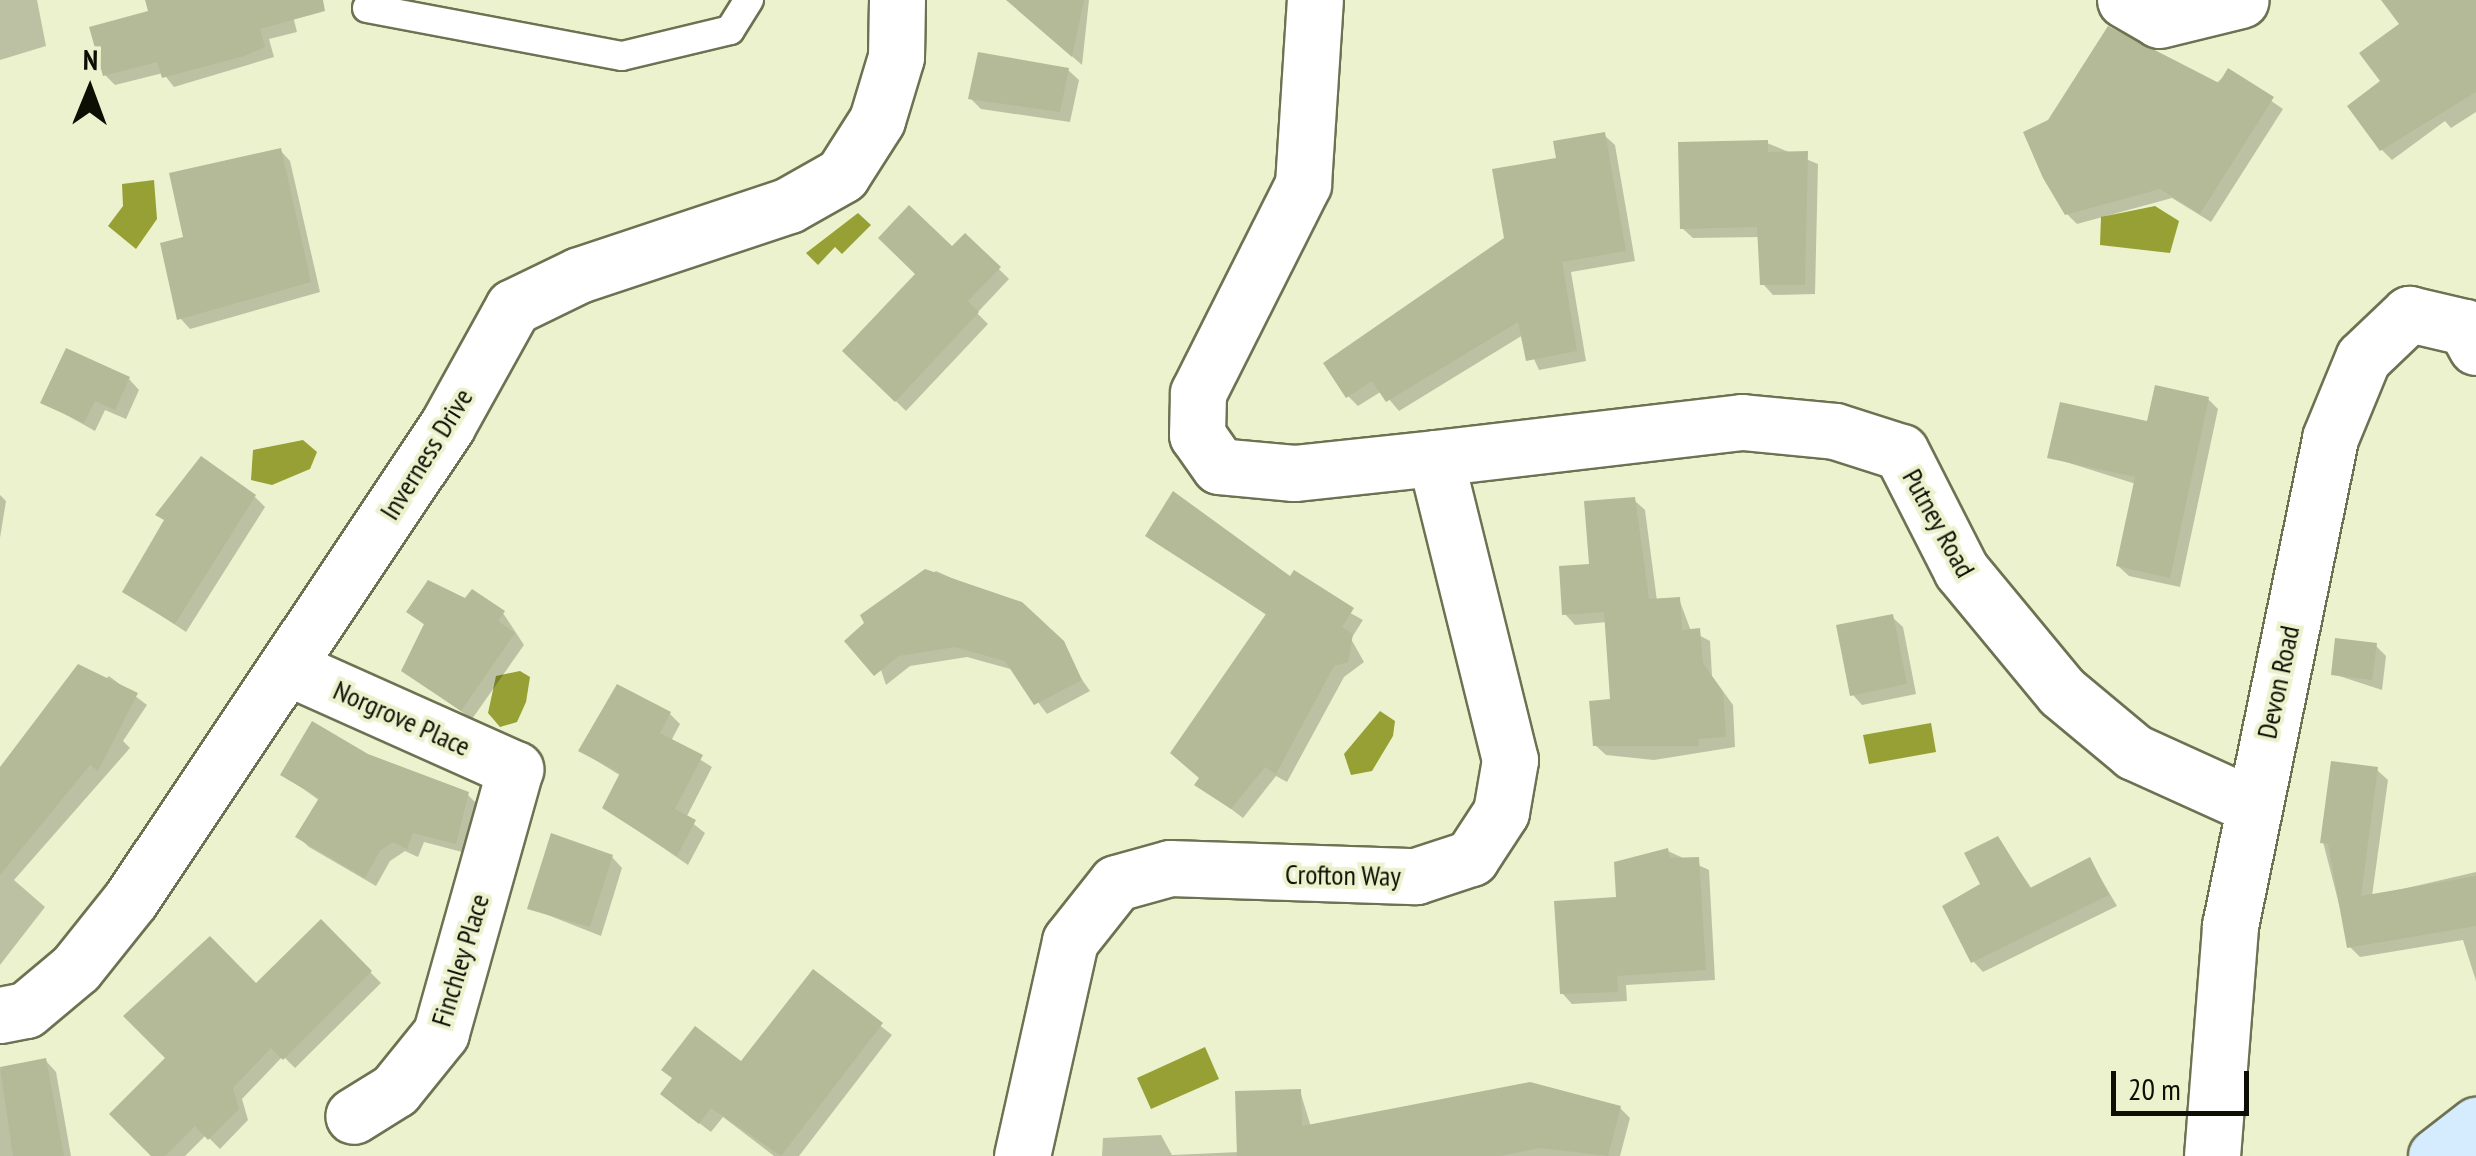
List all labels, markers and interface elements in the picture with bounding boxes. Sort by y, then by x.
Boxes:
north arrow [40,40,140,140]
text: N [83,41,98,78]
street label: Inverness Drive [372,382,480,526]
street label: Putney Road [1895,463,1983,583]
street label: Devon Road [2250,622,2306,742]
street label: Norgrove Place [328,673,476,763]
street label: Crofton Way [1285,857,1401,893]
street label: Finchley Place [424,889,496,1031]
scale bar [2116,1051,2254,1113]
text: 20 m [2128,1069,2181,1108]

